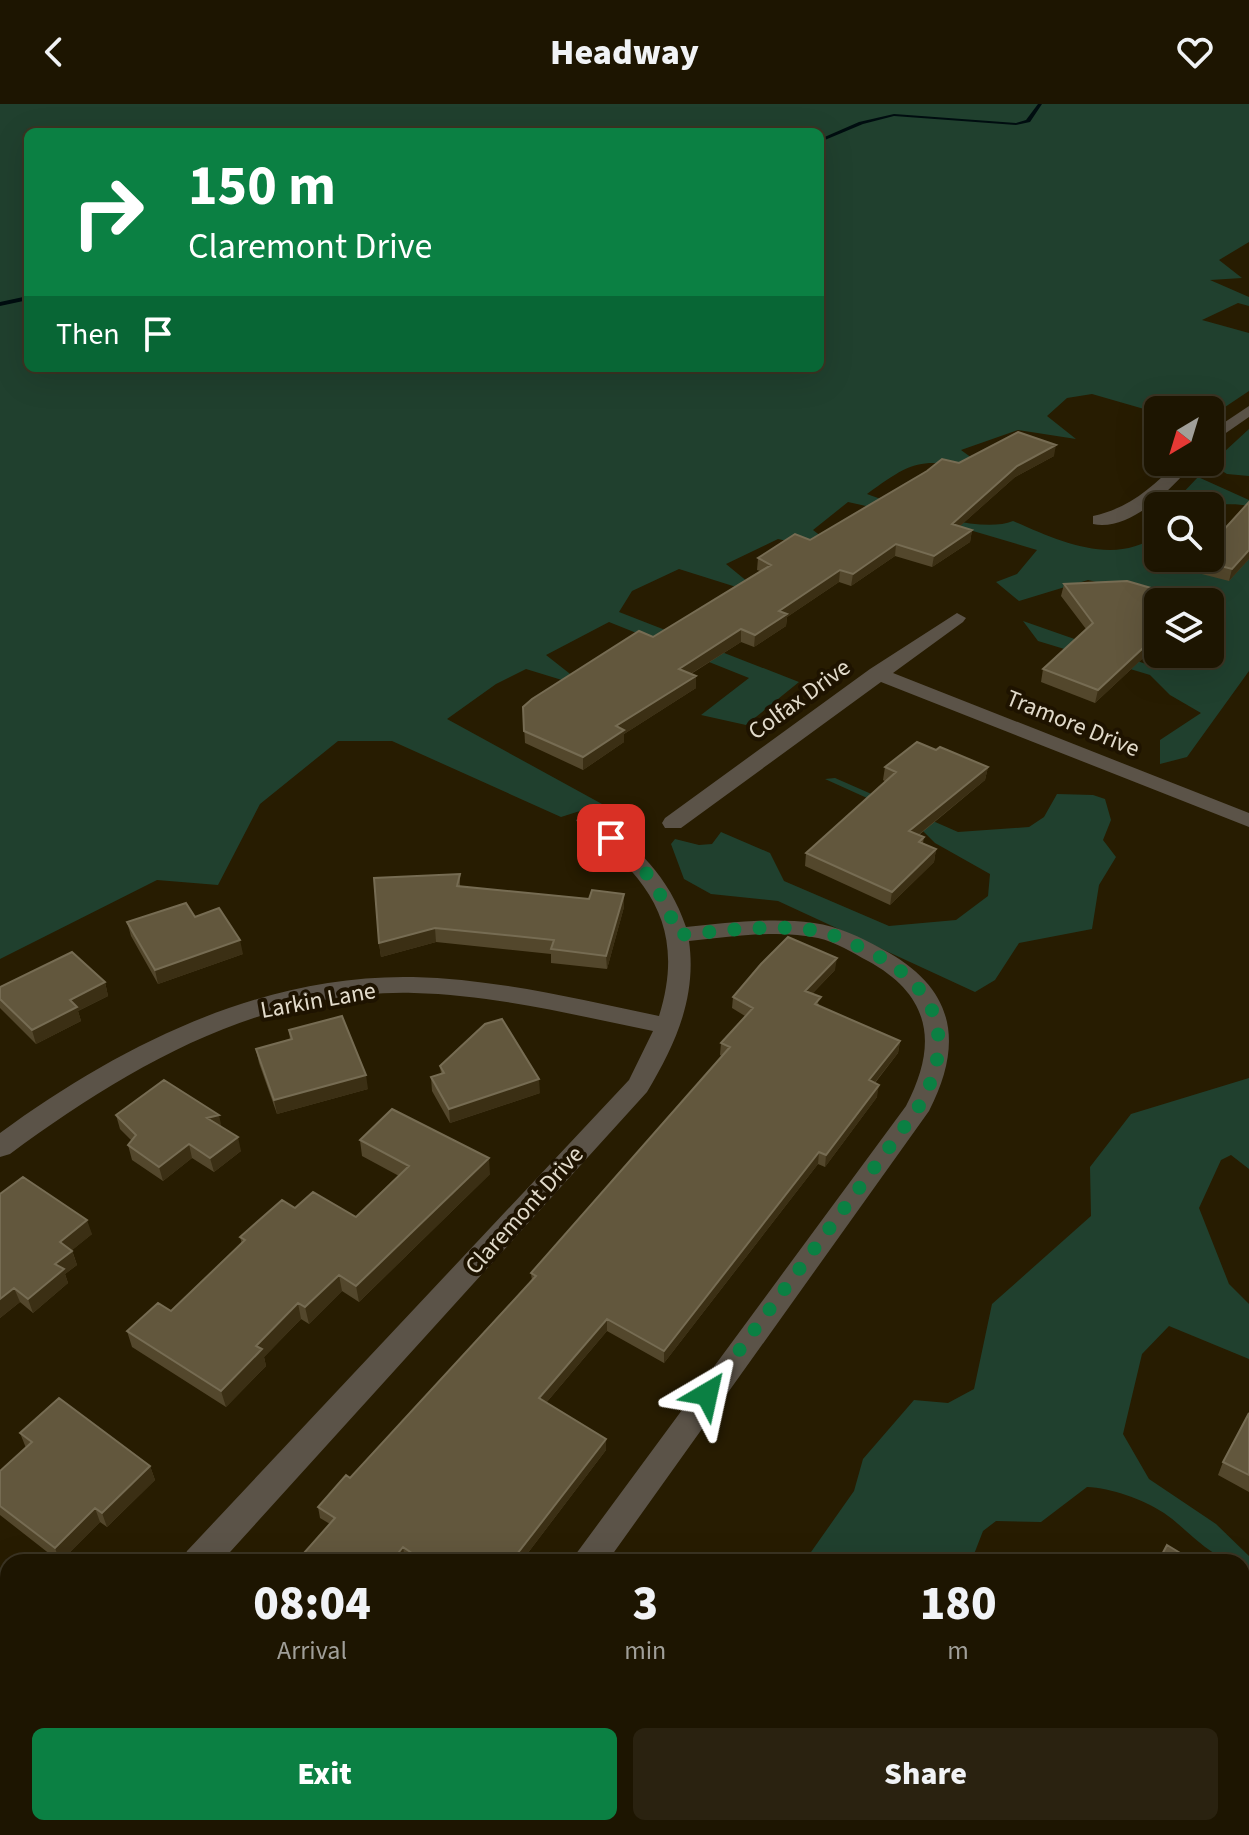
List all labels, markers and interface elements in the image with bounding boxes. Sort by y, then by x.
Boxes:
text: Headway [550,27,699,78]
icon: back [32,30,76,74]
icon: heart [1173,30,1217,74]
text: 150 m [188,147,336,226]
icon: right [56,160,160,264]
text: Claremont Drive [188,221,432,272]
icon: arrive [136,312,180,356]
text: Then [56,313,120,356]
north arrow [1144,396,1224,476]
map controls [1144,396,1224,668]
button: search [1144,492,1224,572]
button: layers [1144,588,1224,668]
street label: Colfax Drive [741,650,858,749]
street label: Tramore Drive [1001,681,1145,766]
pin [577,804,645,872]
icon: arrive [589,816,633,860]
street label: Larkin Lane [258,973,379,1028]
street label: Claremont Drive [457,1138,592,1283]
position arrow [665,1352,749,1436]
text: 08:04 [253,1570,371,1638]
text: 3 [632,1570,658,1638]
text: 180 [920,1570,997,1638]
text: Arrival [277,1632,347,1669]
text: min [624,1632,666,1669]
text: m [947,1632,969,1669]
button: Exit [32,1728,617,1820]
button: Share [633,1728,1218,1820]

